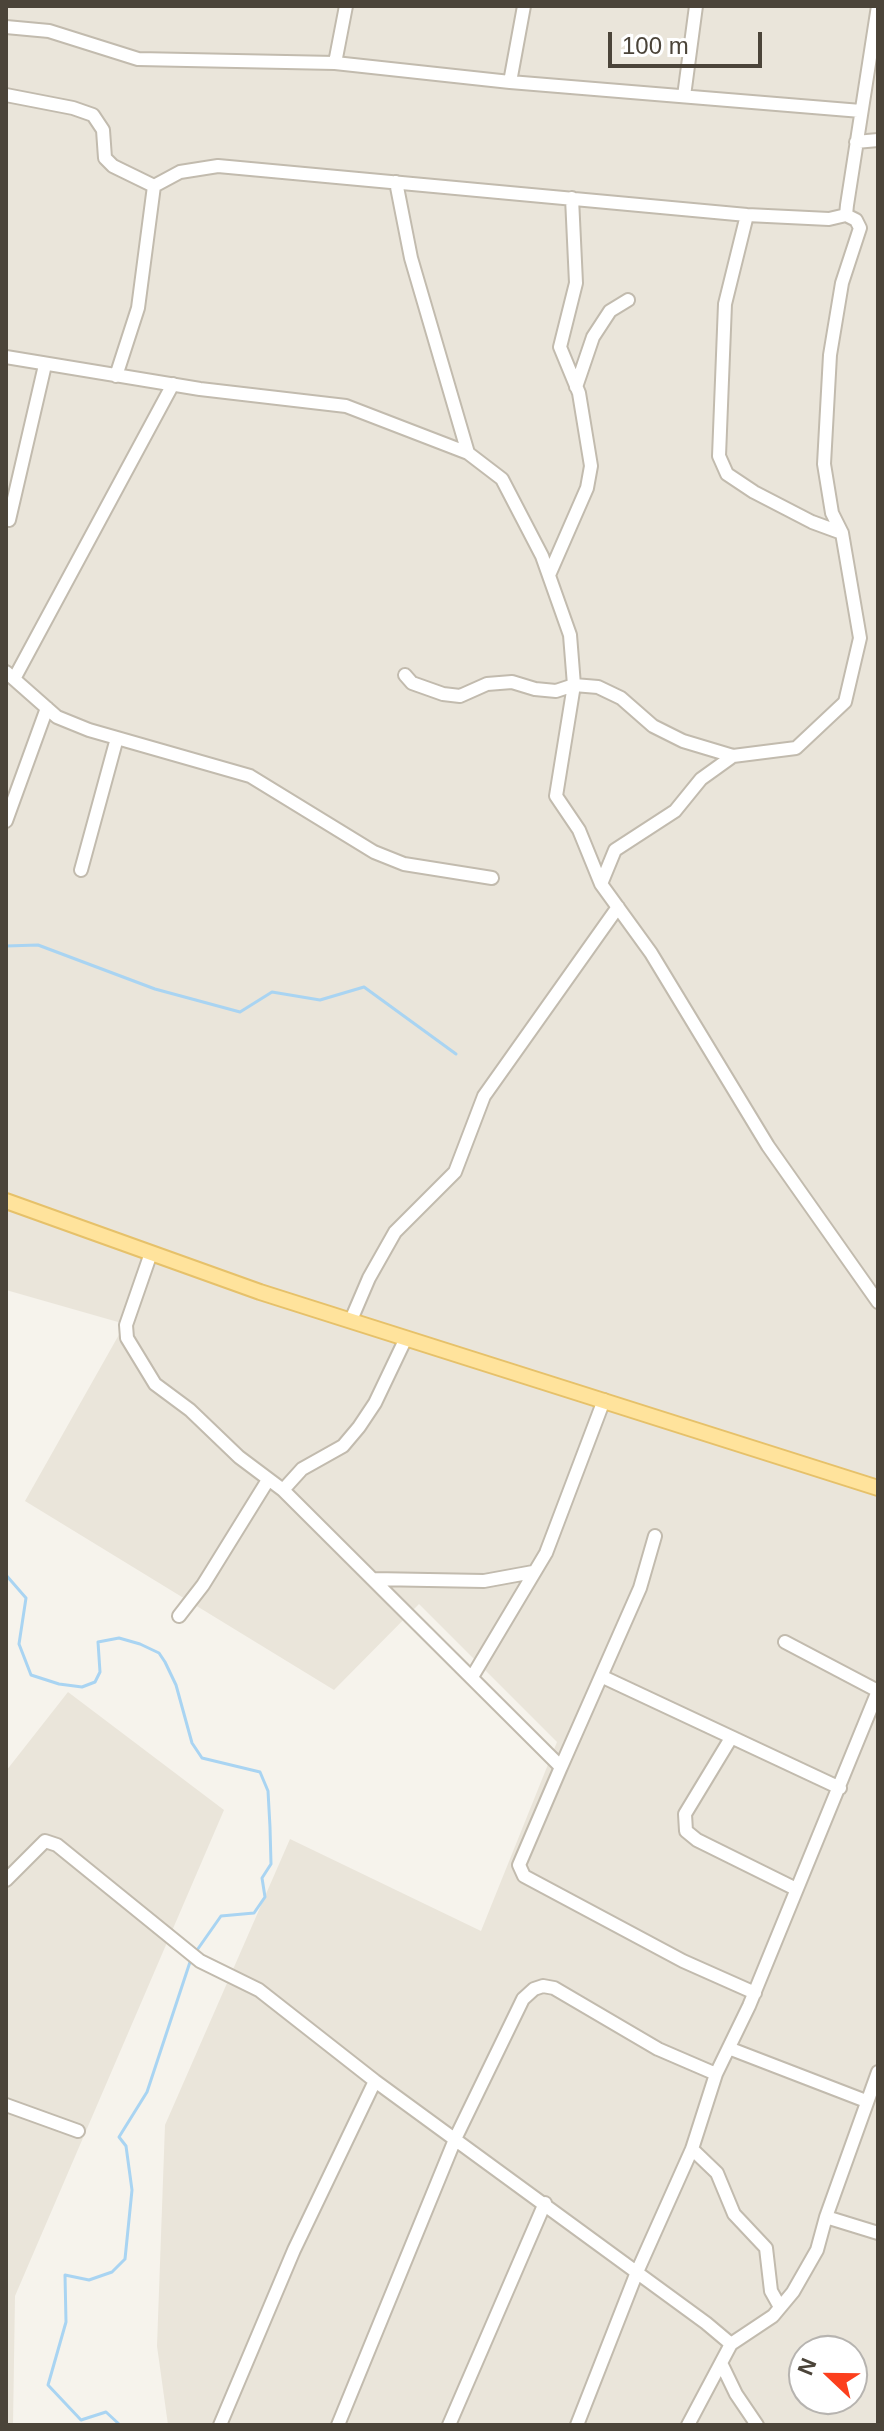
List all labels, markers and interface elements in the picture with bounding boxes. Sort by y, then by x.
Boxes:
scale bar [612,16,766,66]
text: 100 m [622,32,689,59]
north arrow [788,2335,868,2415]
text: N [793,2355,822,2379]

